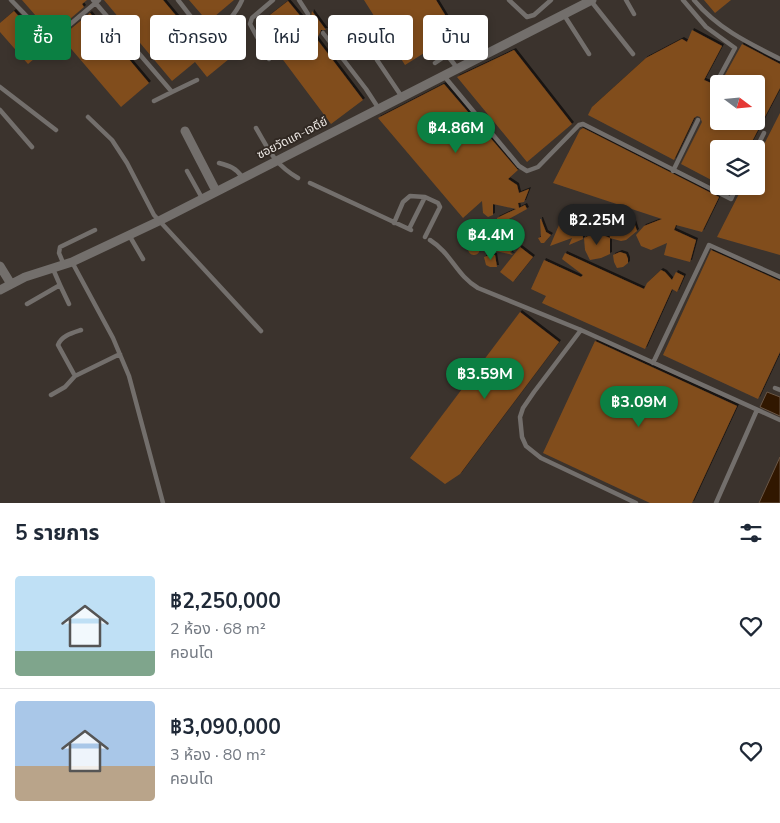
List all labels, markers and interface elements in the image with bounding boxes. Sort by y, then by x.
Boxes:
chip: ซื้อ [15,15,71,60]
chip: เช่า [81,15,140,60]
chip: ตัวกรอง [150,15,246,60]
chip: ใหม่ [256,15,318,60]
chip: คอนโด [328,15,413,60]
chip: บ้าน [423,15,488,60]
north arrow [710,75,765,130]
map controls [710,75,765,195]
pin: ฿4.86M [415,112,497,154]
street label: ซอยวัดแค-เจดีย์ [254,113,330,163]
text: ฿4.86M [428,117,484,139]
button: layers [710,140,765,195]
pin: ฿2.25M [556,204,638,246]
text: ฿2.25M [569,209,625,231]
pin: ฿4.4M [456,218,526,261]
text: ฿4.4M [468,224,514,246]
pin: ฿3.59M [444,358,526,400]
text: ฿3.59M [457,363,513,385]
pin: ฿3.09M [598,386,680,428]
text: ฿3.09M [611,391,667,413]
text: 5 รายการ [15,519,99,547]
icon: filters [737,519,765,547]
text: ฿2,250,000 [170,587,281,615]
icon: home [55,596,115,656]
icon: heart [737,612,765,640]
text: 2 ห้อง · 68 m² [170,618,266,640]
text: คอนโด [170,642,213,664]
text: ฿3,090,000 [170,713,281,741]
icon: home [55,721,115,781]
icon: heart [737,737,765,765]
text: 3 ห้อง · 80 m² [170,744,266,766]
text: คอนโด [170,768,213,790]

